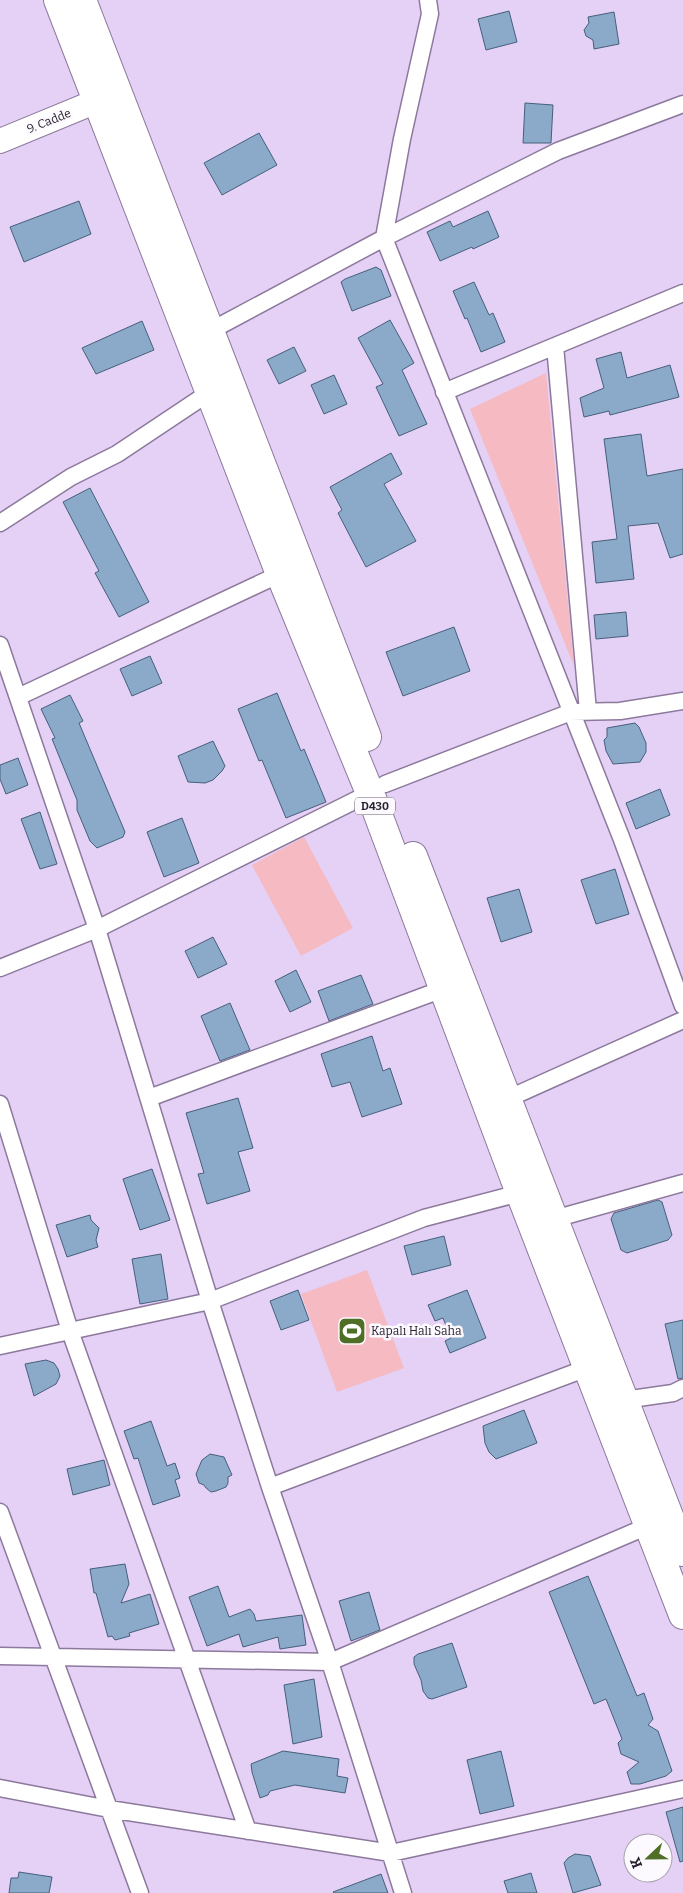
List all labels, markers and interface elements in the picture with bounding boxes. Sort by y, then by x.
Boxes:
street label: 9. Cadde [25,106,73,136]
road number: D430 [355,798,395,814]
sports icon: Kapalı Halı Saha [337,1316,367,1346]
place label: Kapalı Halı Saha [371,1324,462,1338]
north arrow [623,1833,673,1883]
text: K [627,1855,646,1871]

